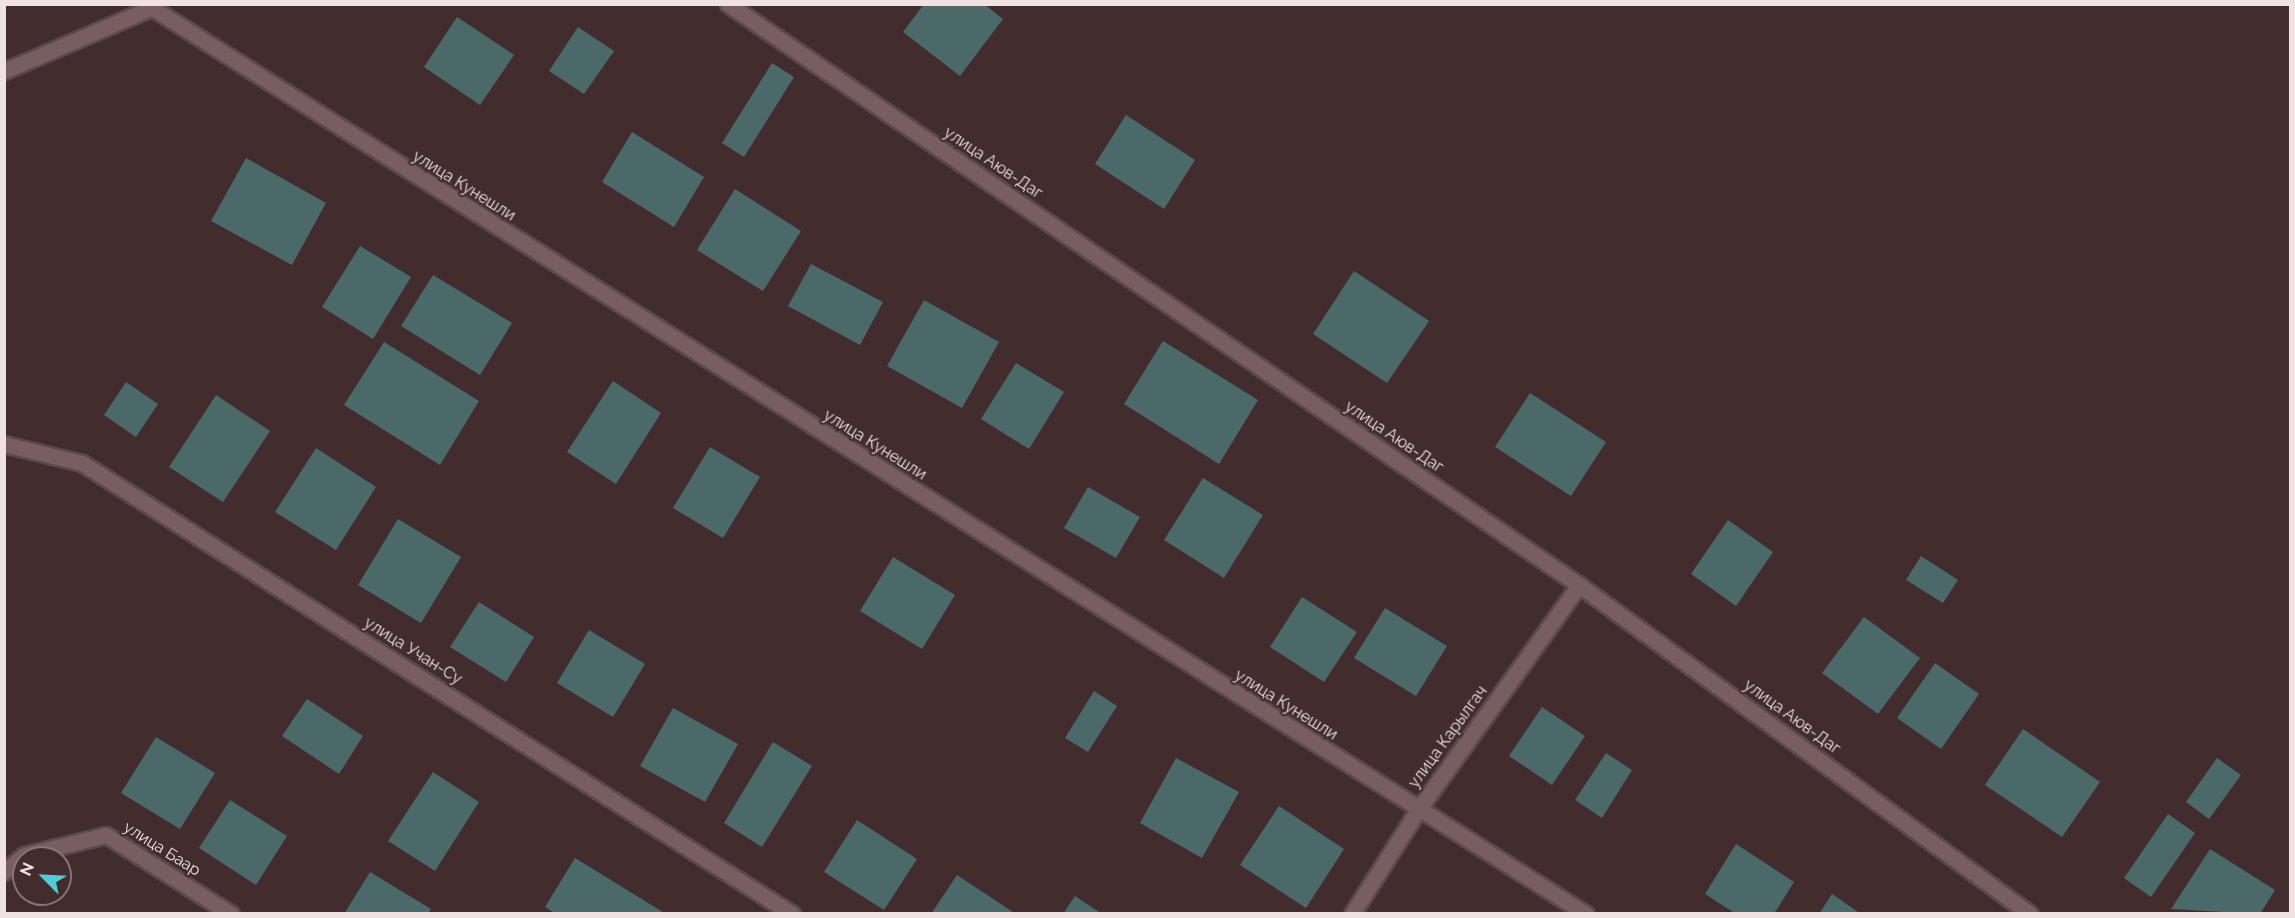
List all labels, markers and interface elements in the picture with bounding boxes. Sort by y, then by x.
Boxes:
street label: улица Аюв-Даг [940,123,1046,203]
street label: улица Кунешли [409,147,519,225]
street label: улица Аюв-Даг [1341,397,1447,477]
street label: улица Кунешли [820,406,930,484]
street label: улица Учан-Су [360,613,466,689]
street label: улица Кунешли [1231,666,1341,744]
street label: улица Аюв-Даг [1740,675,1844,759]
street label: улица Карылгач [1405,682,1491,792]
street label: улица Баар [120,818,204,880]
north arrow [12,846,72,906]
text: N [16,860,38,879]

